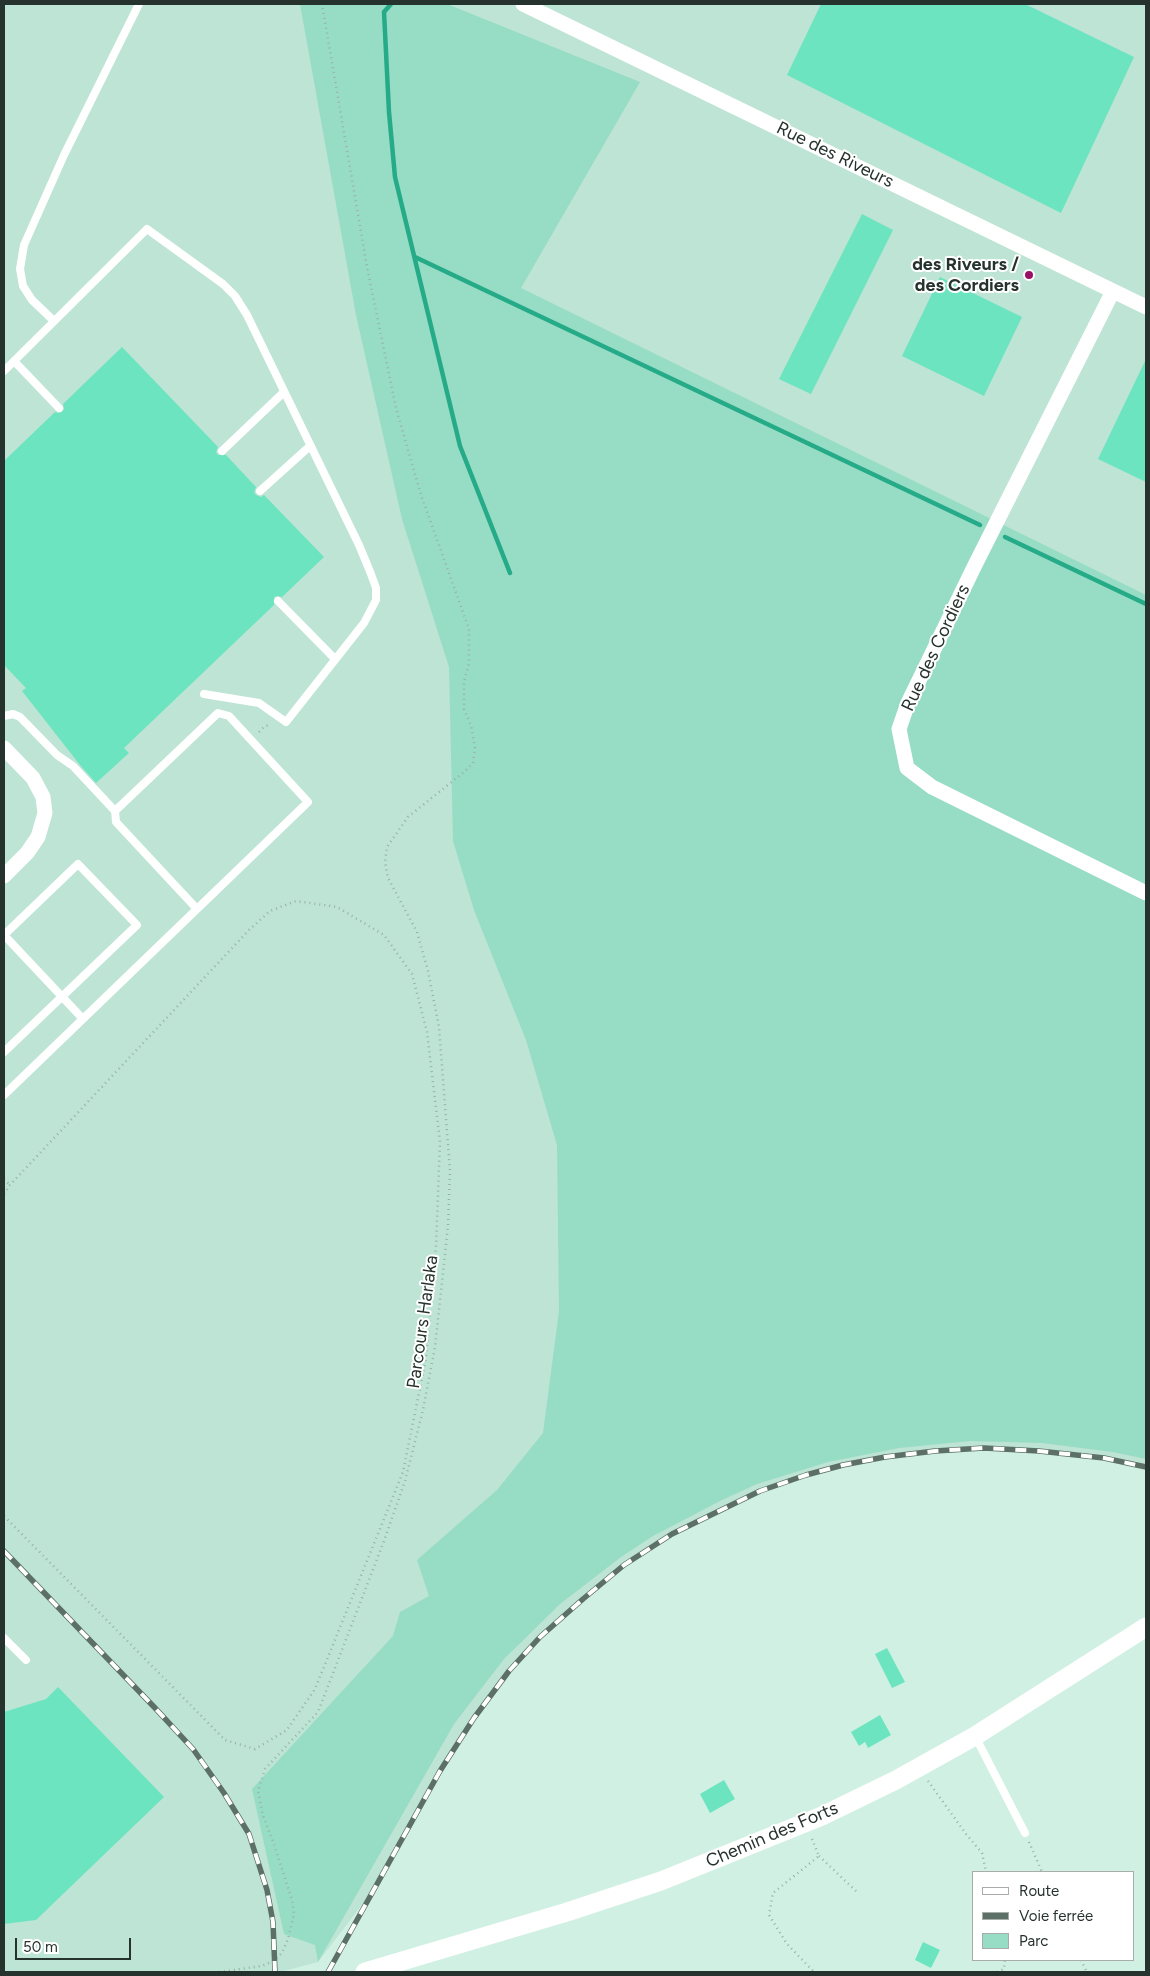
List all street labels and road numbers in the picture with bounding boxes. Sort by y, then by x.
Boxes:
street label: Rue des Riveurs [773,117,897,193]
street label: Rue des Cordiers [897,581,975,715]
street label: Parcours Harlaka [403,1254,443,1390]
street label: Chemin des Forts [703,1797,841,1873]

